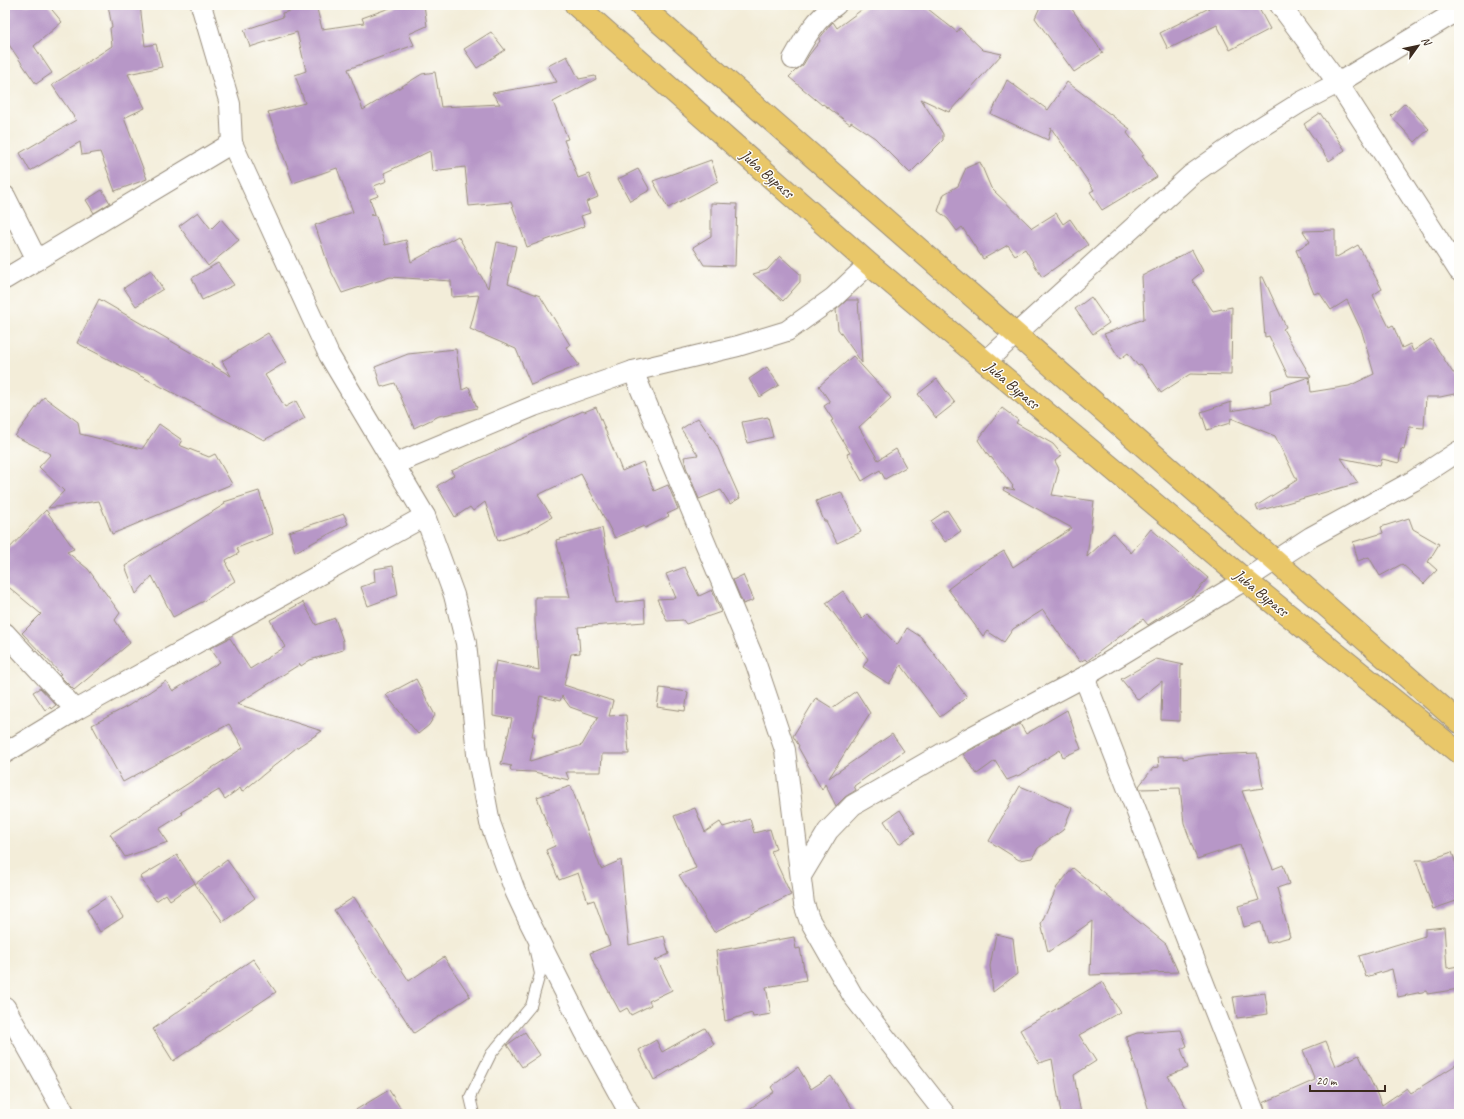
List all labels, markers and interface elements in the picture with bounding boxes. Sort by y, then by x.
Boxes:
north arrow [1398,26,1438,66]
text: N [1419,34,1435,49]
street label: Juba Bypass [735,145,799,204]
street label: Juba Bypass [980,356,1044,414]
street label: Juba Bypass [1229,564,1294,622]
scale bar [1310,1067,1385,1093]
text: 20 m [1316,1073,1338,1089]

